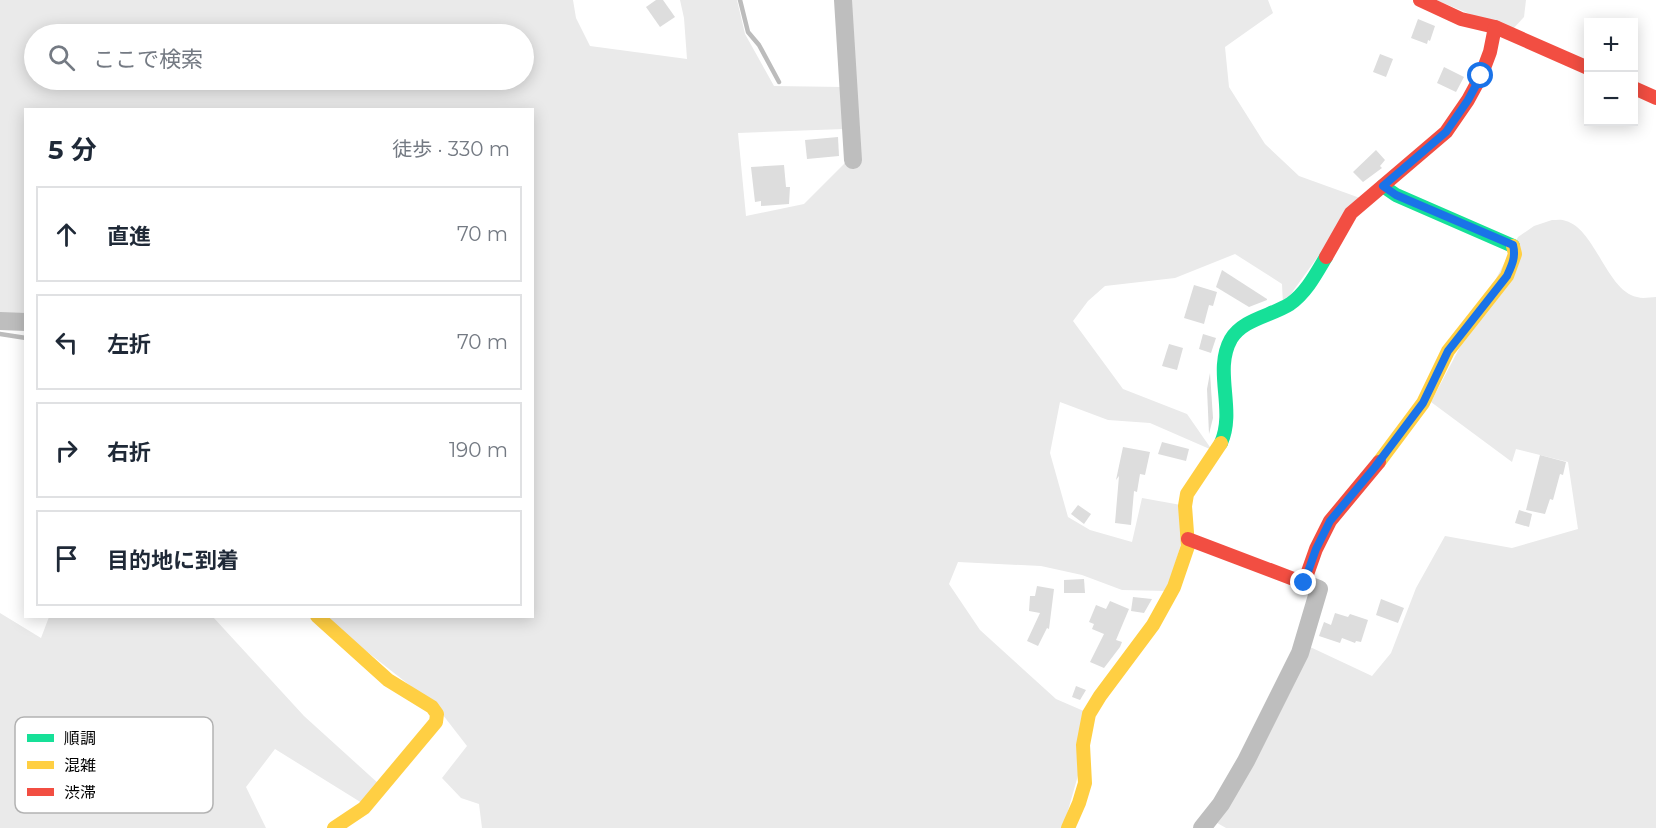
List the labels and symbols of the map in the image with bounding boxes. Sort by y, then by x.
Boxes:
route start [1467,62,1493,88]
route end [1290,569,1316,595]
legend [15,717,213,813]
text: 順調 [64,729,96,748]
text: 混雑 [64,756,96,775]
text: 渋滞 [64,783,96,802]

